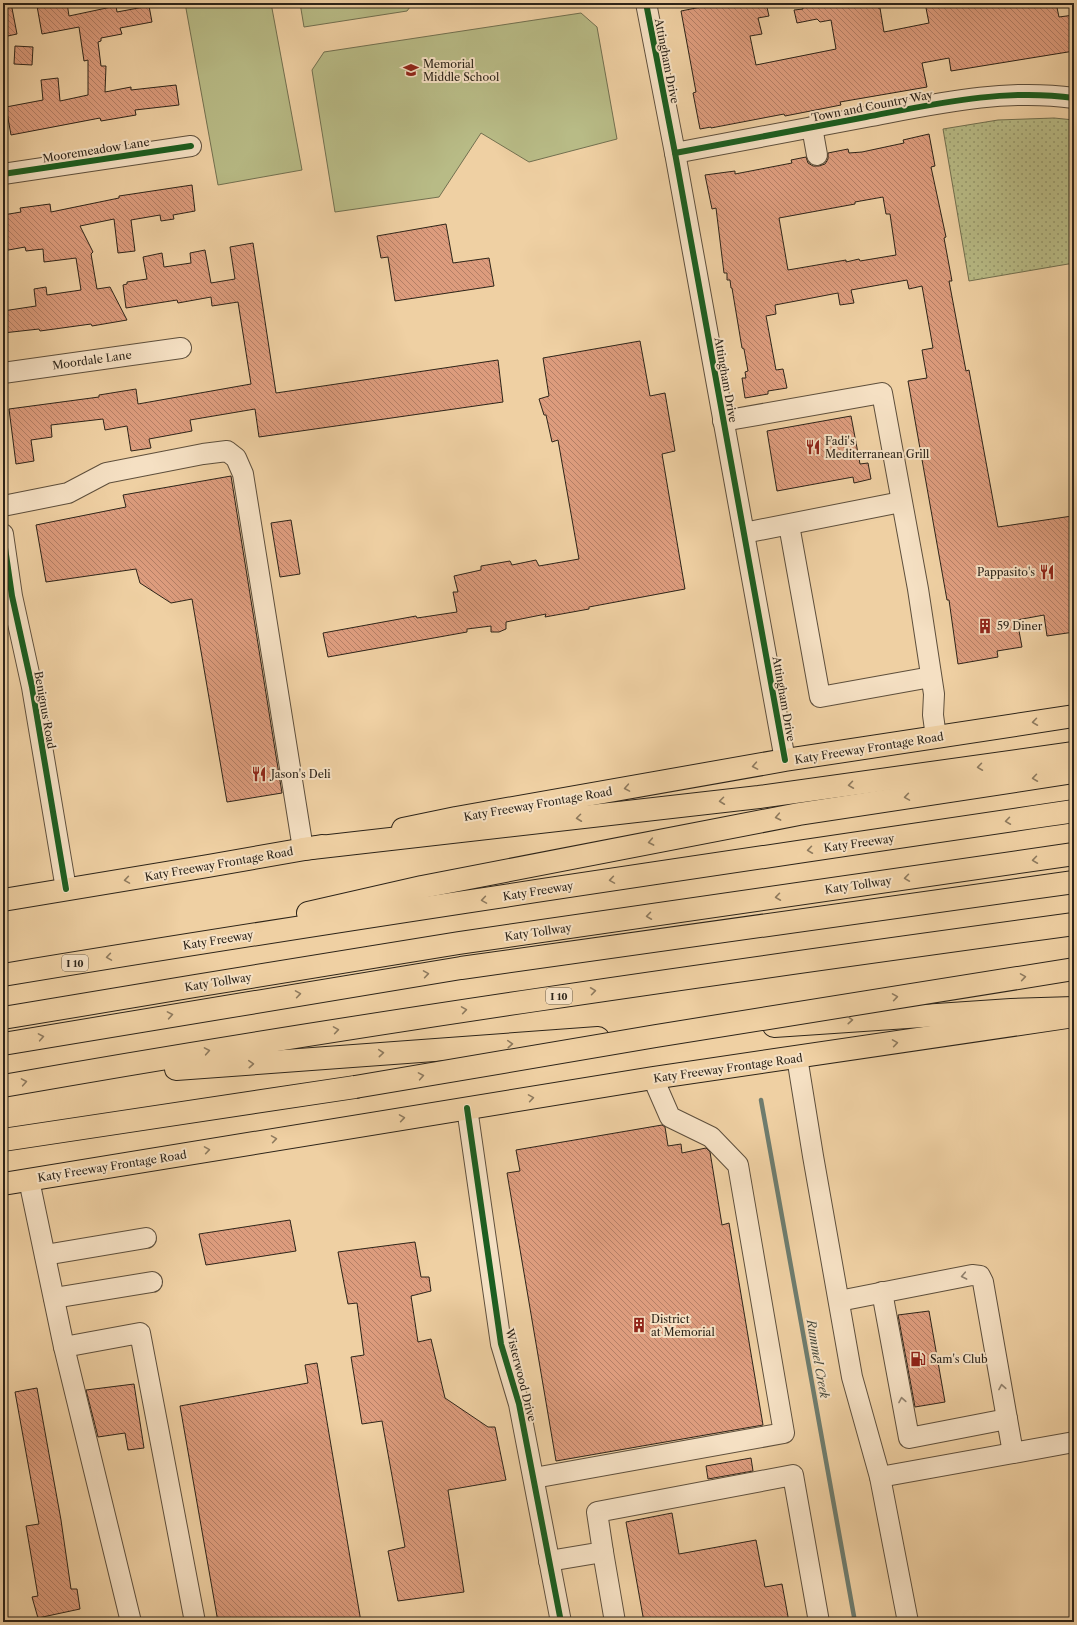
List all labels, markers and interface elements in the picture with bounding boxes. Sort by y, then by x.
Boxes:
street label: Attingham Drive [652,16,682,105]
place label: Memorial Middle School [423,57,500,84]
school or university icon: Memorial Middle School [402,61,420,79]
street label: Town and Country Way [810,87,935,125]
street label: Mooremeadow Lane [42,135,150,165]
street label: Attingham Drive [711,335,740,424]
street label: Moordale Lane [52,348,132,372]
place label: Fadi's Mediterranean Grill [825,434,930,461]
restaurant icon: Fadi's Mediterranean Grill [804,438,822,456]
restaurant icon: Pappasito's [1038,563,1056,581]
place label: Pappasito's [977,565,1035,579]
building icon: 59 Diner [976,617,994,635]
place label: 59 Diner [997,619,1043,633]
street label: Attingham Drive [769,654,798,743]
street label: Benignus Road [31,670,59,750]
one-way arrow [1032,717,1038,726]
street label: Katy Freeway Frontage Road [793,729,945,767]
one-way arrow [752,761,758,769]
one-way arrow [977,762,983,771]
restaurant icon: Jason's Deli [250,765,268,783]
place label: Jason's Deli [269,767,331,781]
one-way arrow [1032,773,1038,782]
one-way arrow [848,780,854,789]
street label: Katy Freeway Frontage Road [463,784,614,824]
one-way arrow [624,784,630,792]
one-way arrow [904,792,910,801]
one-way arrow [719,796,725,805]
one-way arrow [576,813,582,822]
one-way arrow [775,813,782,821]
one-way arrow [1005,816,1011,825]
street label: Katy Freeway [823,831,896,855]
one-way arrow [648,838,654,846]
street label: Katy Freeway Frontage Road [144,844,295,884]
one-way arrow [807,845,813,854]
one-way arrow [1032,855,1038,864]
street label: Katy Tollway [824,873,893,897]
one-way arrow [904,873,910,882]
one-way arrow [124,875,130,883]
one-way arrow [609,875,615,884]
street label: Katy Freeway [502,878,575,903]
one-way arrow [775,892,781,901]
one-way arrow [480,895,487,904]
one-way arrow [646,911,653,920]
street label: Katy Tollway [504,920,573,944]
street label: Katy Freeway [182,927,255,952]
one-way arrow [106,953,112,961]
road number: I 10 [62,955,88,971]
street label: Katy Tollway [184,970,253,994]
one-way arrow [423,970,429,979]
one-way arrow [1020,973,1026,982]
one-way arrow [590,987,596,996]
road number: I 10 [546,988,572,1004]
one-way arrow [295,990,301,999]
one-way arrow [892,993,898,1002]
one-way arrow [461,1006,467,1015]
one-way arrow [166,1011,173,1020]
one-way arrow [847,1016,853,1025]
one-way arrow [333,1026,339,1035]
one-way arrow [38,1033,45,1042]
one-way arrow [507,1039,513,1048]
one-way arrow [892,1039,898,1048]
one-way arrow [204,1047,211,1056]
one-way arrow [378,1049,384,1058]
street label: Katy Freeway Frontage Road [652,1051,804,1085]
one-way arrow [248,1059,254,1068]
one-way arrow [418,1072,425,1081]
one-way arrow [21,1078,27,1087]
one-way arrow [528,1094,534,1103]
one-way arrow [399,1114,405,1123]
one-way arrow [271,1135,277,1144]
one-way arrow [204,1146,210,1155]
street label: Katy Freeway Frontage Road [36,1147,188,1185]
one-way arrow [961,1272,967,1280]
place label: District at Memorial [651,1312,715,1339]
building icon: District at Memorial [630,1316,648,1334]
water label: Rummel Creek [804,1318,832,1400]
street label: Wisterwood Drive [502,1326,539,1423]
fuel station icon: Sam's Club [909,1350,927,1368]
place label: Sam's Club [930,1352,988,1366]
one-way arrow [998,1384,1007,1390]
one-way arrow [898,1397,907,1403]

